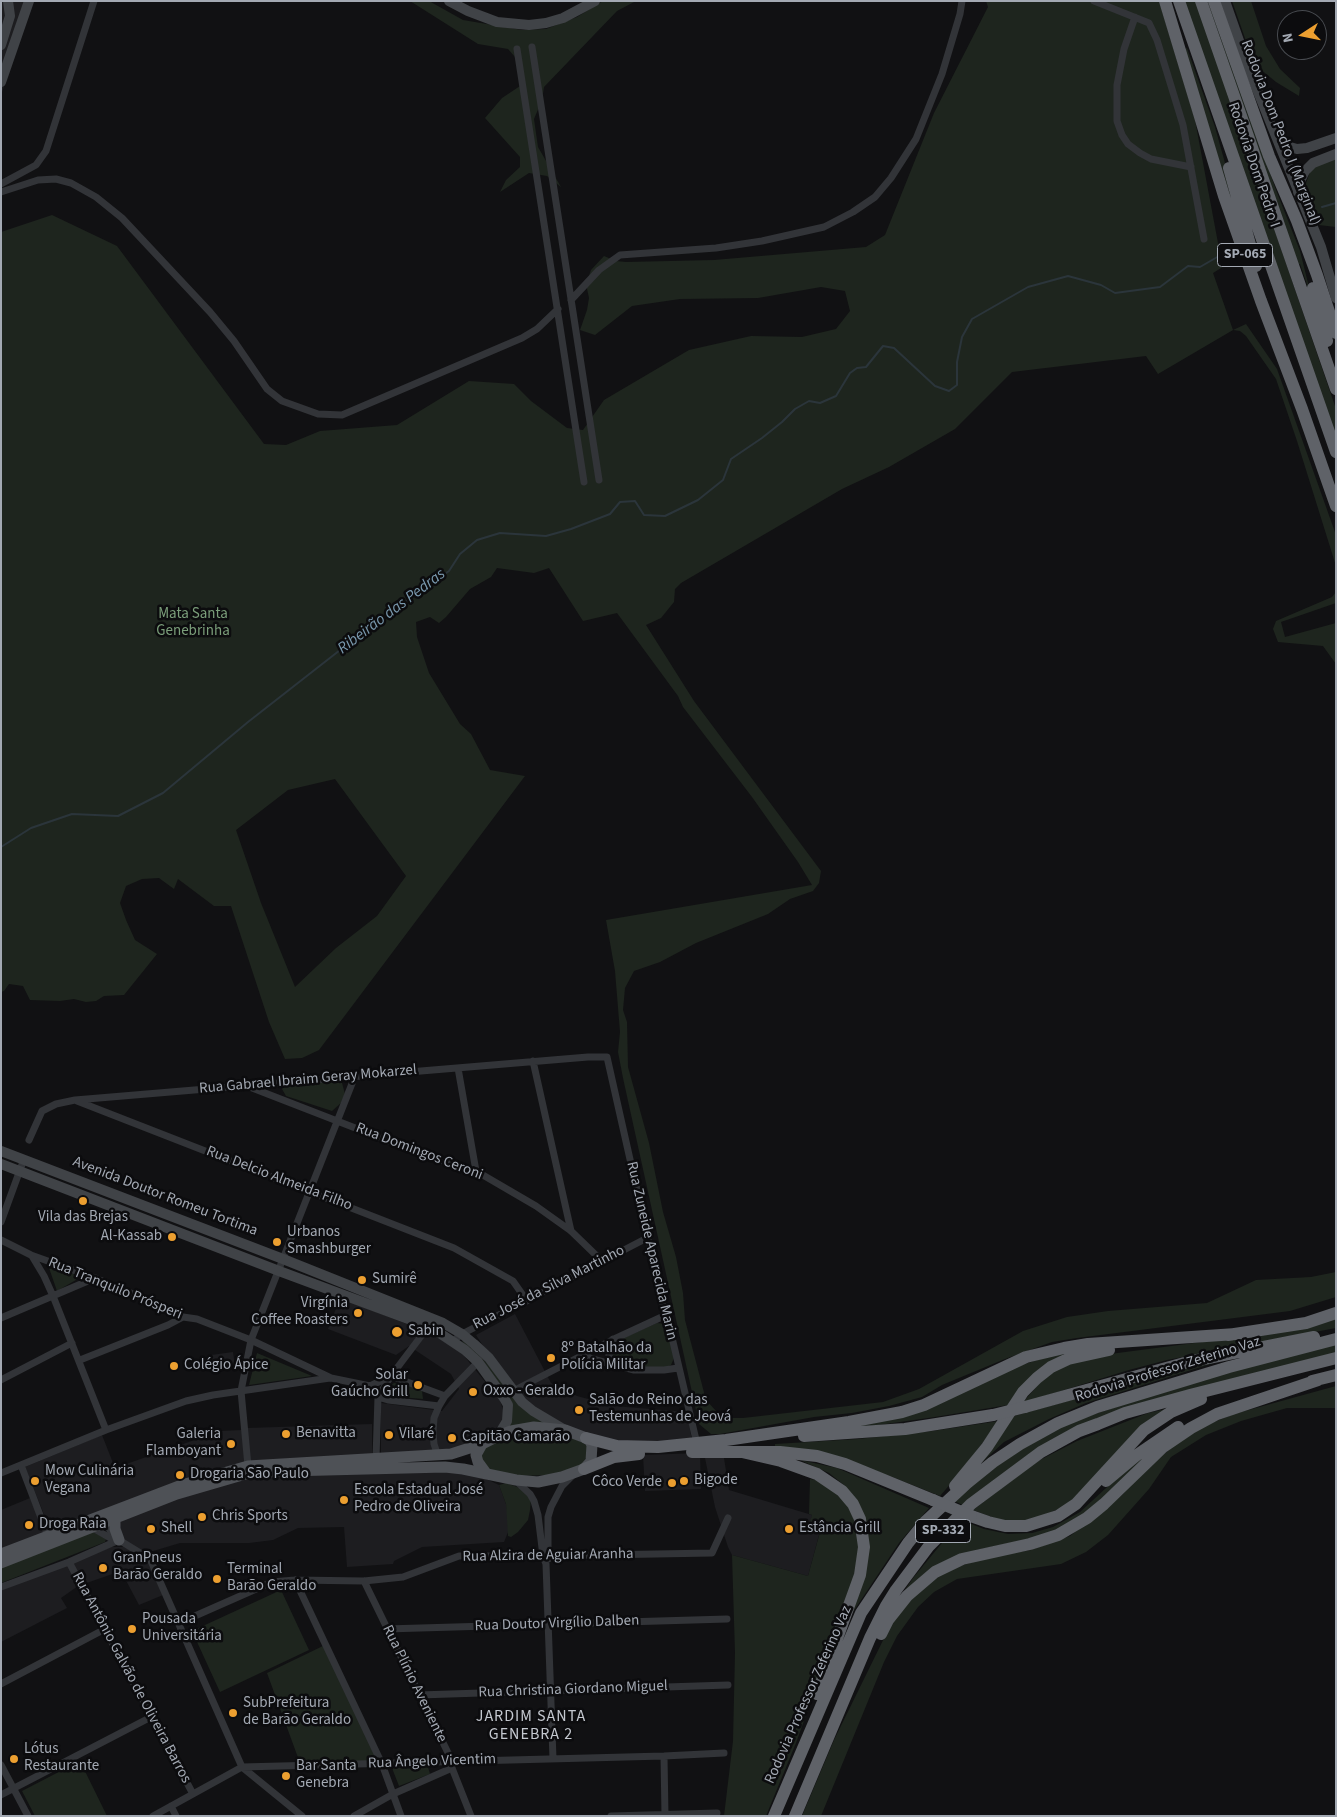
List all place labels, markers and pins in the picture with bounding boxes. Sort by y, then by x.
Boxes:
marker: Vila das Brejas [77,1195,89,1207]
place label: Vila das Brejas [38,1209,128,1227]
place label: Urbanos Smashburger [287,1224,371,1259]
place label: Al-Kassab [101,1228,162,1246]
marker: Al-Kassab [166,1231,178,1243]
marker: Urbanos Smashburger [271,1236,283,1248]
place label: Sumirê [372,1271,417,1289]
marker: Sumirê [356,1274,368,1286]
place label: Virgínia Coffee Roasters [251,1295,348,1330]
marker: Virgínia Coffee Roasters [352,1307,364,1319]
place label: Sabin [408,1323,444,1341]
marker: Sabin [390,1325,404,1339]
place label: 8º Batalhão da Polícia Militar [561,1340,652,1375]
marker: 8º Batalhão da Polícia Militar [545,1352,557,1364]
place label: Colégio Ápice [184,1357,268,1375]
marker: Colégio Ápice [168,1360,180,1372]
place label: Solar Gaúcho Grill [331,1367,408,1402]
marker: Solar Gaúcho Grill [412,1379,424,1391]
place label: Oxxo - Geraldo [483,1383,574,1401]
marker: Oxxo - Geraldo [467,1386,479,1398]
place label: Salão do Reino das Testemunhas de Jeová [589,1392,731,1427]
marker: Salão do Reino das Testemunhas de Jeová [573,1404,585,1416]
place label: Benavitta [296,1425,356,1443]
place label: Galeria Flamboyant [146,1426,221,1461]
place label: Vilaré [399,1426,434,1444]
marker: Benavitta [280,1428,292,1440]
marker: Vilaré [383,1429,395,1441]
place label: Capitão Camarão [462,1429,570,1447]
marker: Capitão Camarão [446,1432,458,1444]
marker: Galeria Flamboyant [225,1438,237,1450]
place label: Mow Culinária Vegana [45,1463,134,1498]
place label: Drogaria São Paulo [190,1466,309,1484]
marker: Drogaria São Paulo [174,1469,186,1481]
place label: Bigode [694,1472,738,1490]
place label: Côco Verde [592,1474,662,1492]
marker: Mow Culinária Vegana [29,1475,41,1487]
marker: Bigode [678,1475,690,1487]
marker: Côco Verde [666,1477,678,1489]
place label: Escola Estadual José Pedro de Oliveira [354,1482,483,1517]
marker: Escola Estadual José Pedro de Oliveira [338,1494,350,1506]
place label: Chris Sports [212,1508,288,1526]
marker: Chris Sports [196,1511,208,1523]
place label: Droga Raia [39,1516,107,1534]
marker: Droga Raia [23,1519,35,1531]
place label: Shell [161,1520,192,1538]
place label: Estância Grill [799,1520,880,1538]
marker: Shell [145,1523,157,1535]
marker: Estância Grill [783,1523,795,1535]
place label: GranPneus Barão Geraldo [113,1550,202,1585]
place label: Terminal Barão Geraldo [227,1561,316,1596]
marker: GranPneus Barão Geraldo [97,1562,109,1574]
marker: Terminal Barão Geraldo [211,1573,223,1585]
place label: Pousada Universitária [142,1611,222,1646]
marker: Pousada Universitária [126,1623,138,1635]
place label: SubPrefeitura de Barão Geraldo [243,1695,351,1730]
marker: SubPrefeitura de Barão Geraldo [227,1707,239,1719]
place label: Lótus Restaurante [24,1741,99,1776]
marker: Lótus Restaurante [8,1753,20,1765]
place label: Bar Santa Genebra [296,1758,357,1793]
marker: Bar Santa Genebra [280,1770,292,1782]

